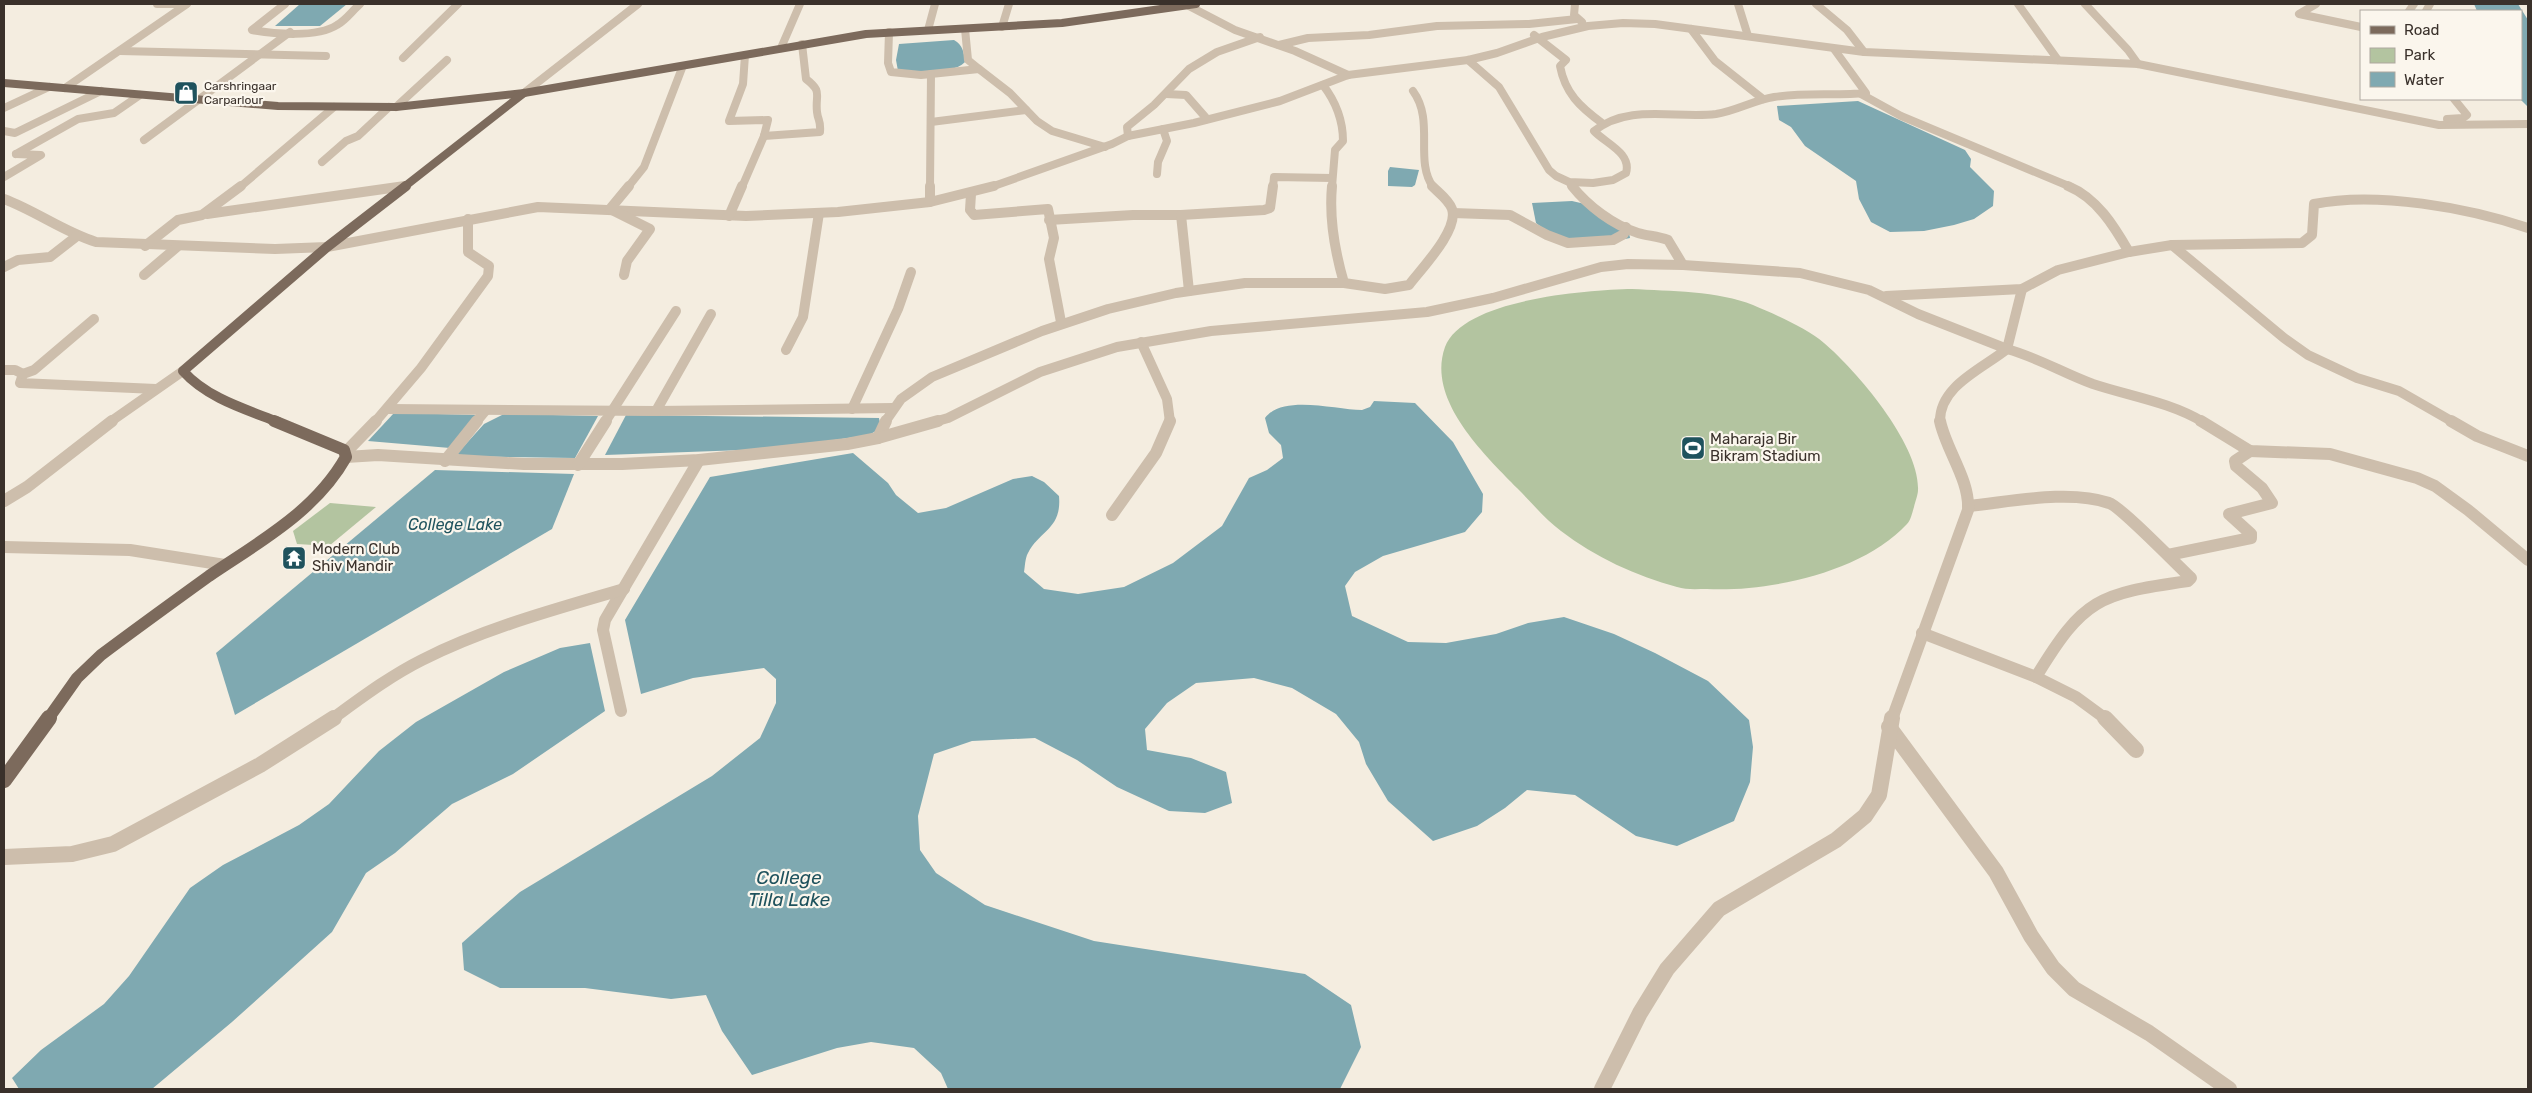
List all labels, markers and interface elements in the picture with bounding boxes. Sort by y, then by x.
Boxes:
legend [2360,10,2522,100]
text: Road [2404,21,2440,39]
text: Park [2404,46,2435,64]
text: Water [2404,71,2444,89]
place label: Carshringaar Carparlour [204,79,277,107]
shop icon: Carshringaar Carparlour [173,80,199,106]
place label: Maharaja Bir Bikram Stadium [1710,430,1821,465]
sports icon: Maharaja Bir Bikram Stadium [1680,435,1706,461]
water label: College Lake [408,515,502,534]
place label: Modern Club Shiv Mandir [312,540,400,575]
temple icon: Modern Club Shiv Mandir [281,545,307,571]
water label: College Tilla Lake [748,866,830,911]

